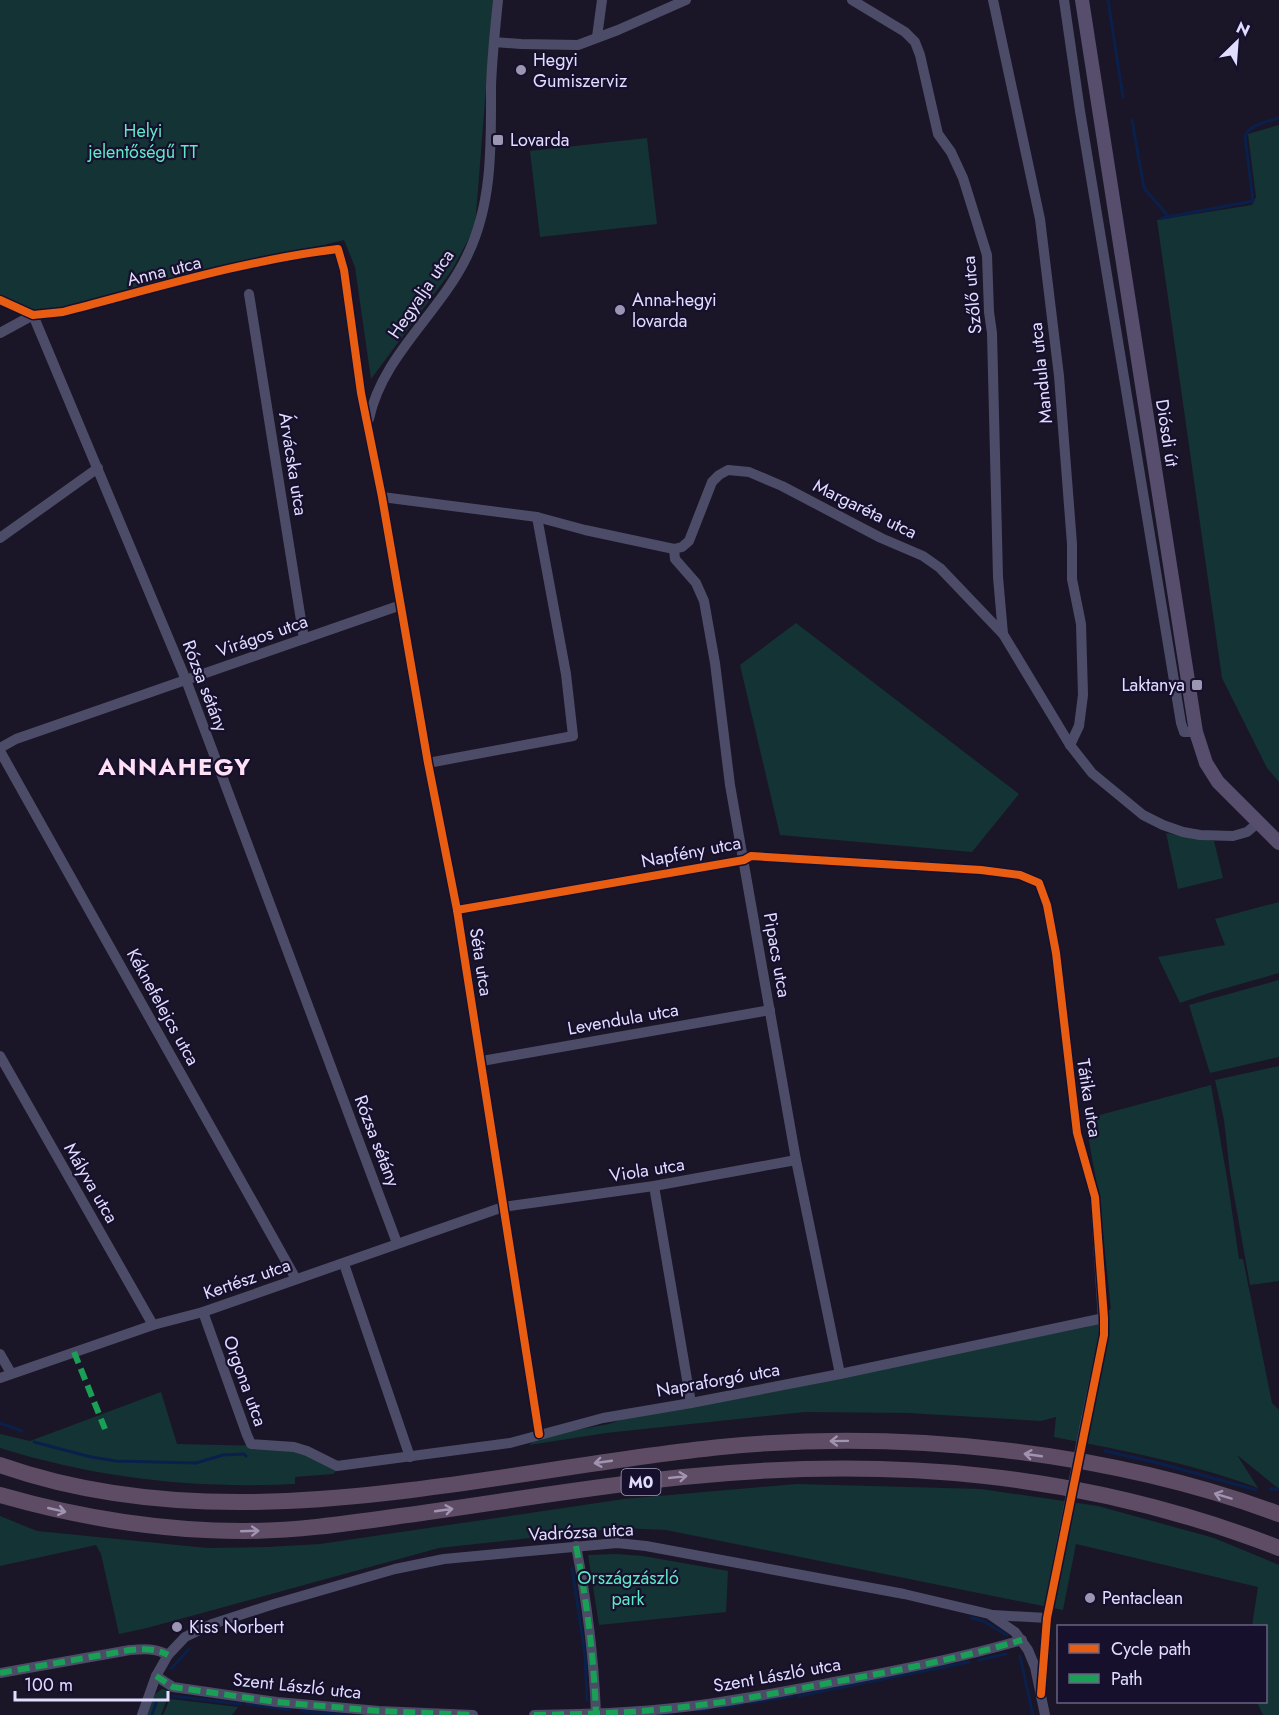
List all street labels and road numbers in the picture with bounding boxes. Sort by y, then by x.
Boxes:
street label: Hegyalja utca [382,244,460,344]
street label: Anna utca [124,249,204,293]
street label: Szőlő utca [956,255,988,335]
street label: Mandula utca [1023,321,1059,425]
street label: Diósdi út [1149,397,1185,469]
street label: Árvácska utca [272,411,314,517]
street label: Margaréta utca [809,473,921,545]
street label: Virágos utca [213,608,311,664]
street label: Rózsa sétány [176,636,234,736]
street label: Napfény utca [639,830,743,874]
street label: Pipacs utca [757,911,797,999]
street label: Séta utca [463,926,499,998]
street label: Kéknefelejcs utca [120,944,206,1070]
street label: Levendula utca [565,996,681,1042]
street label: Tátika utca [1070,1057,1108,1139]
street label: Rózsa sétány [348,1091,406,1191]
street label: Mályva utca [58,1138,124,1228]
street label: Viola utca [608,1151,686,1189]
street label: Kertész utca [200,1252,294,1306]
street label: Orgona utca [217,1332,273,1430]
street label: Napraforgó utca [654,1356,782,1404]
road number: M0 [622,1469,660,1495]
street label: Vadrózsa utca [528,1516,634,1548]
street label: Szent László utca [711,1651,843,1699]
street label: Szent László utca [231,1666,363,1706]

